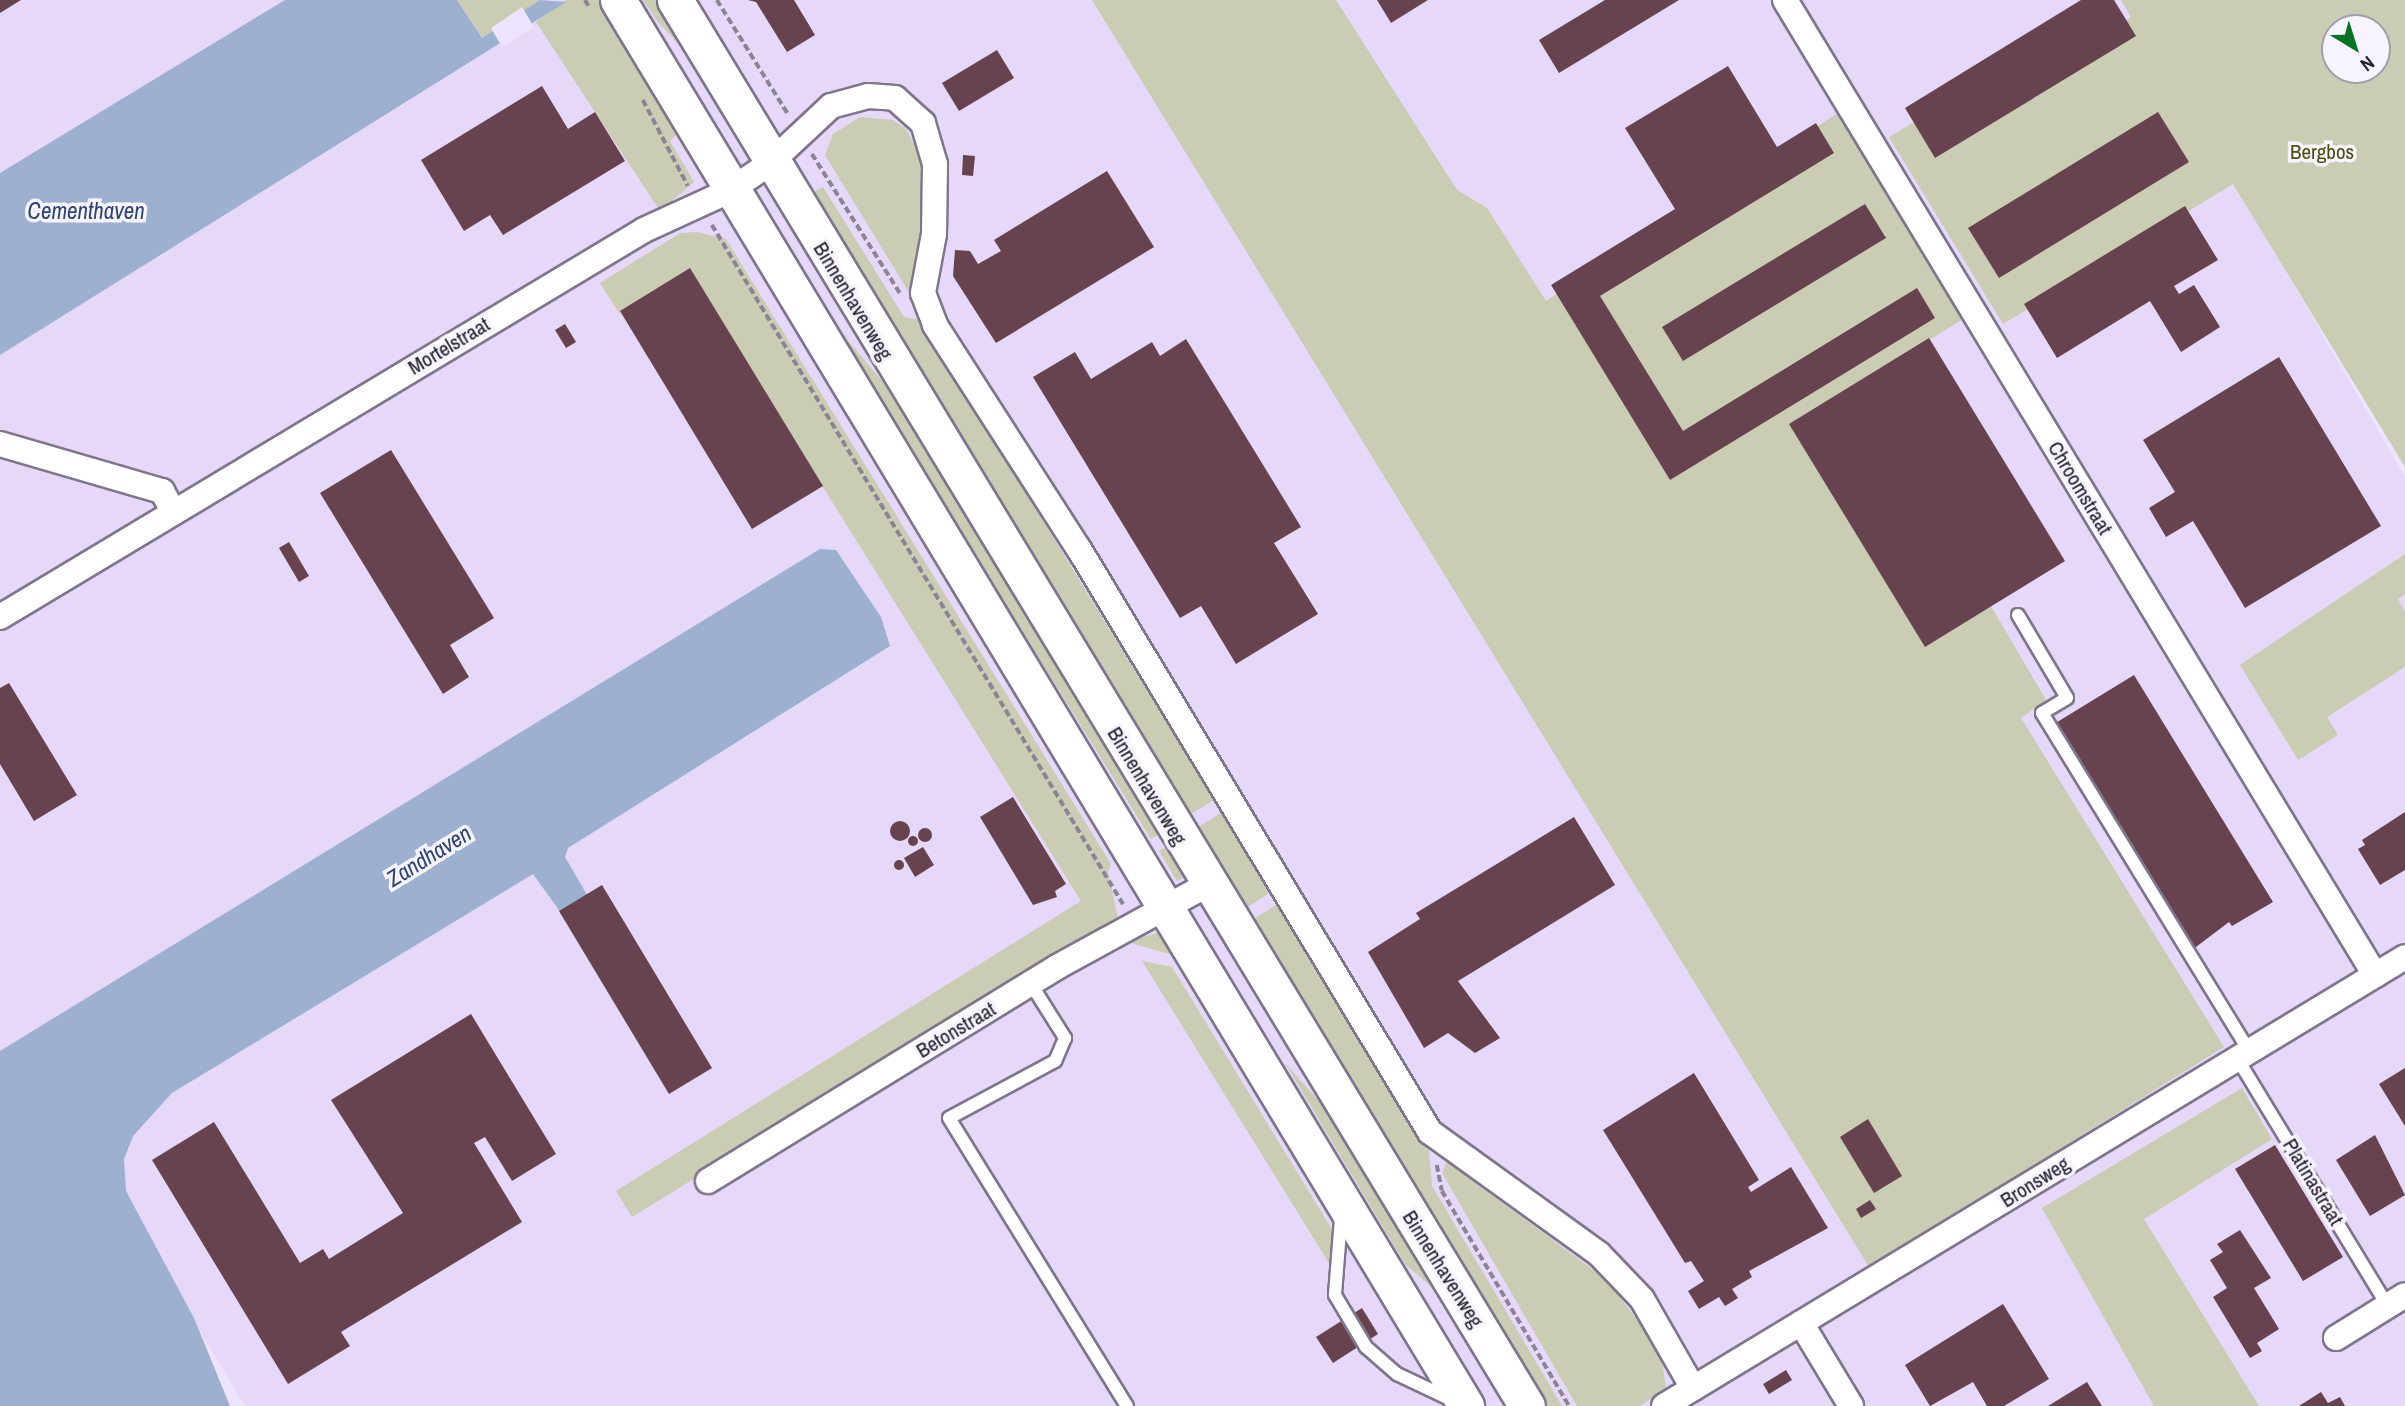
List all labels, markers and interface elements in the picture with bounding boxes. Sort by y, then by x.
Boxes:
north arrow [2321,14,2391,84]
text: N [2355,50,2380,78]
park label: Bergbos [2290,139,2354,165]
water label: Cementhaven [27,197,145,225]
street label: Binnenhavenweg [808,237,898,365]
street label: Mortelstraat [404,312,494,380]
street label: Chroomstraat [2042,437,2118,539]
street label: Binnenhavenweg [1102,722,1192,850]
water label: Zandhaven [382,819,476,893]
street label: Betonstraat [912,997,1000,1063]
street label: Platinastraat [2277,1134,2349,1230]
street label: Bronsweg [1996,1151,2074,1213]
street label: Binnenhavenweg [1397,1206,1489,1332]

